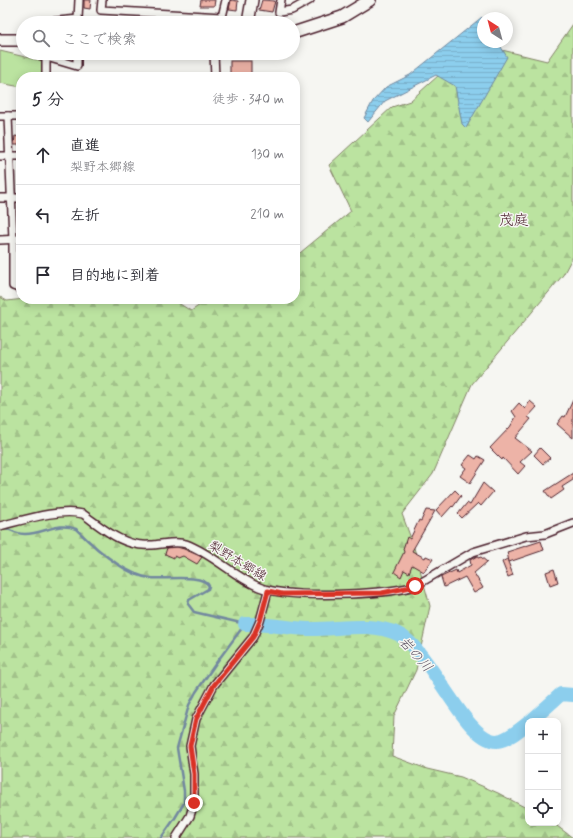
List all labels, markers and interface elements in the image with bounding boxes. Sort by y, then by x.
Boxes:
north arrow [477,12,513,48]
search box [16,16,300,60]
icon: search [30,27,52,49]
text: ここで検索 [62,30,137,50]
text: 5 分 [32,89,64,111]
text: 徒歩 · 340 m [213,91,284,108]
text: 直進 [70,136,100,156]
icon: ahead [32,144,54,166]
text: 130 m [251,146,284,163]
text: 梨野本郷線 [70,159,135,176]
icon: left [32,204,54,226]
text: 左折 [70,206,100,226]
text: 210 m [250,206,284,223]
district label: 茂庭 [499,211,529,231]
icon: arrive [32,264,54,286]
text: 目的地に到着 [70,266,160,286]
street label: 梨野本郷線 [205,537,270,586]
route start [406,577,424,595]
water label: 岩の川 [395,633,436,676]
map controls [525,718,561,826]
button: + [525,718,561,754]
button: − [525,754,561,790]
button: locate [525,790,561,826]
route end [185,794,203,812]

